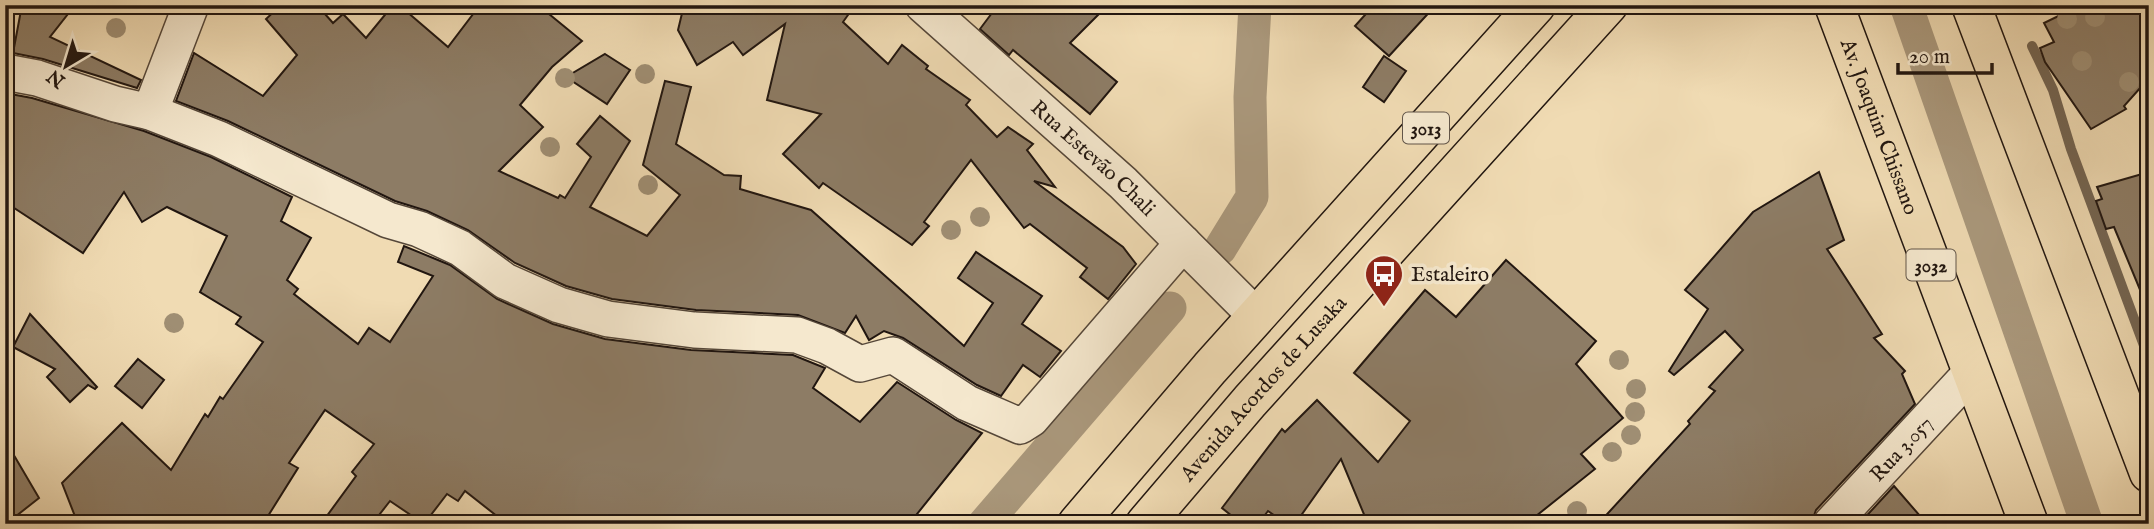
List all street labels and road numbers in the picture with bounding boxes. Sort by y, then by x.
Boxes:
street label: Av. Joaquim Chissano [1833,34,1924,219]
street label: Rua Estevão Chali [1024,95,1161,223]
road number: 3013 [1403,112,1449,144]
road number: 3032 [1906,249,1955,280]
street label: Avenida Acordos de Lusaka [1175,290,1354,488]
street label: Rua 3.057 [1865,411,1939,488]

